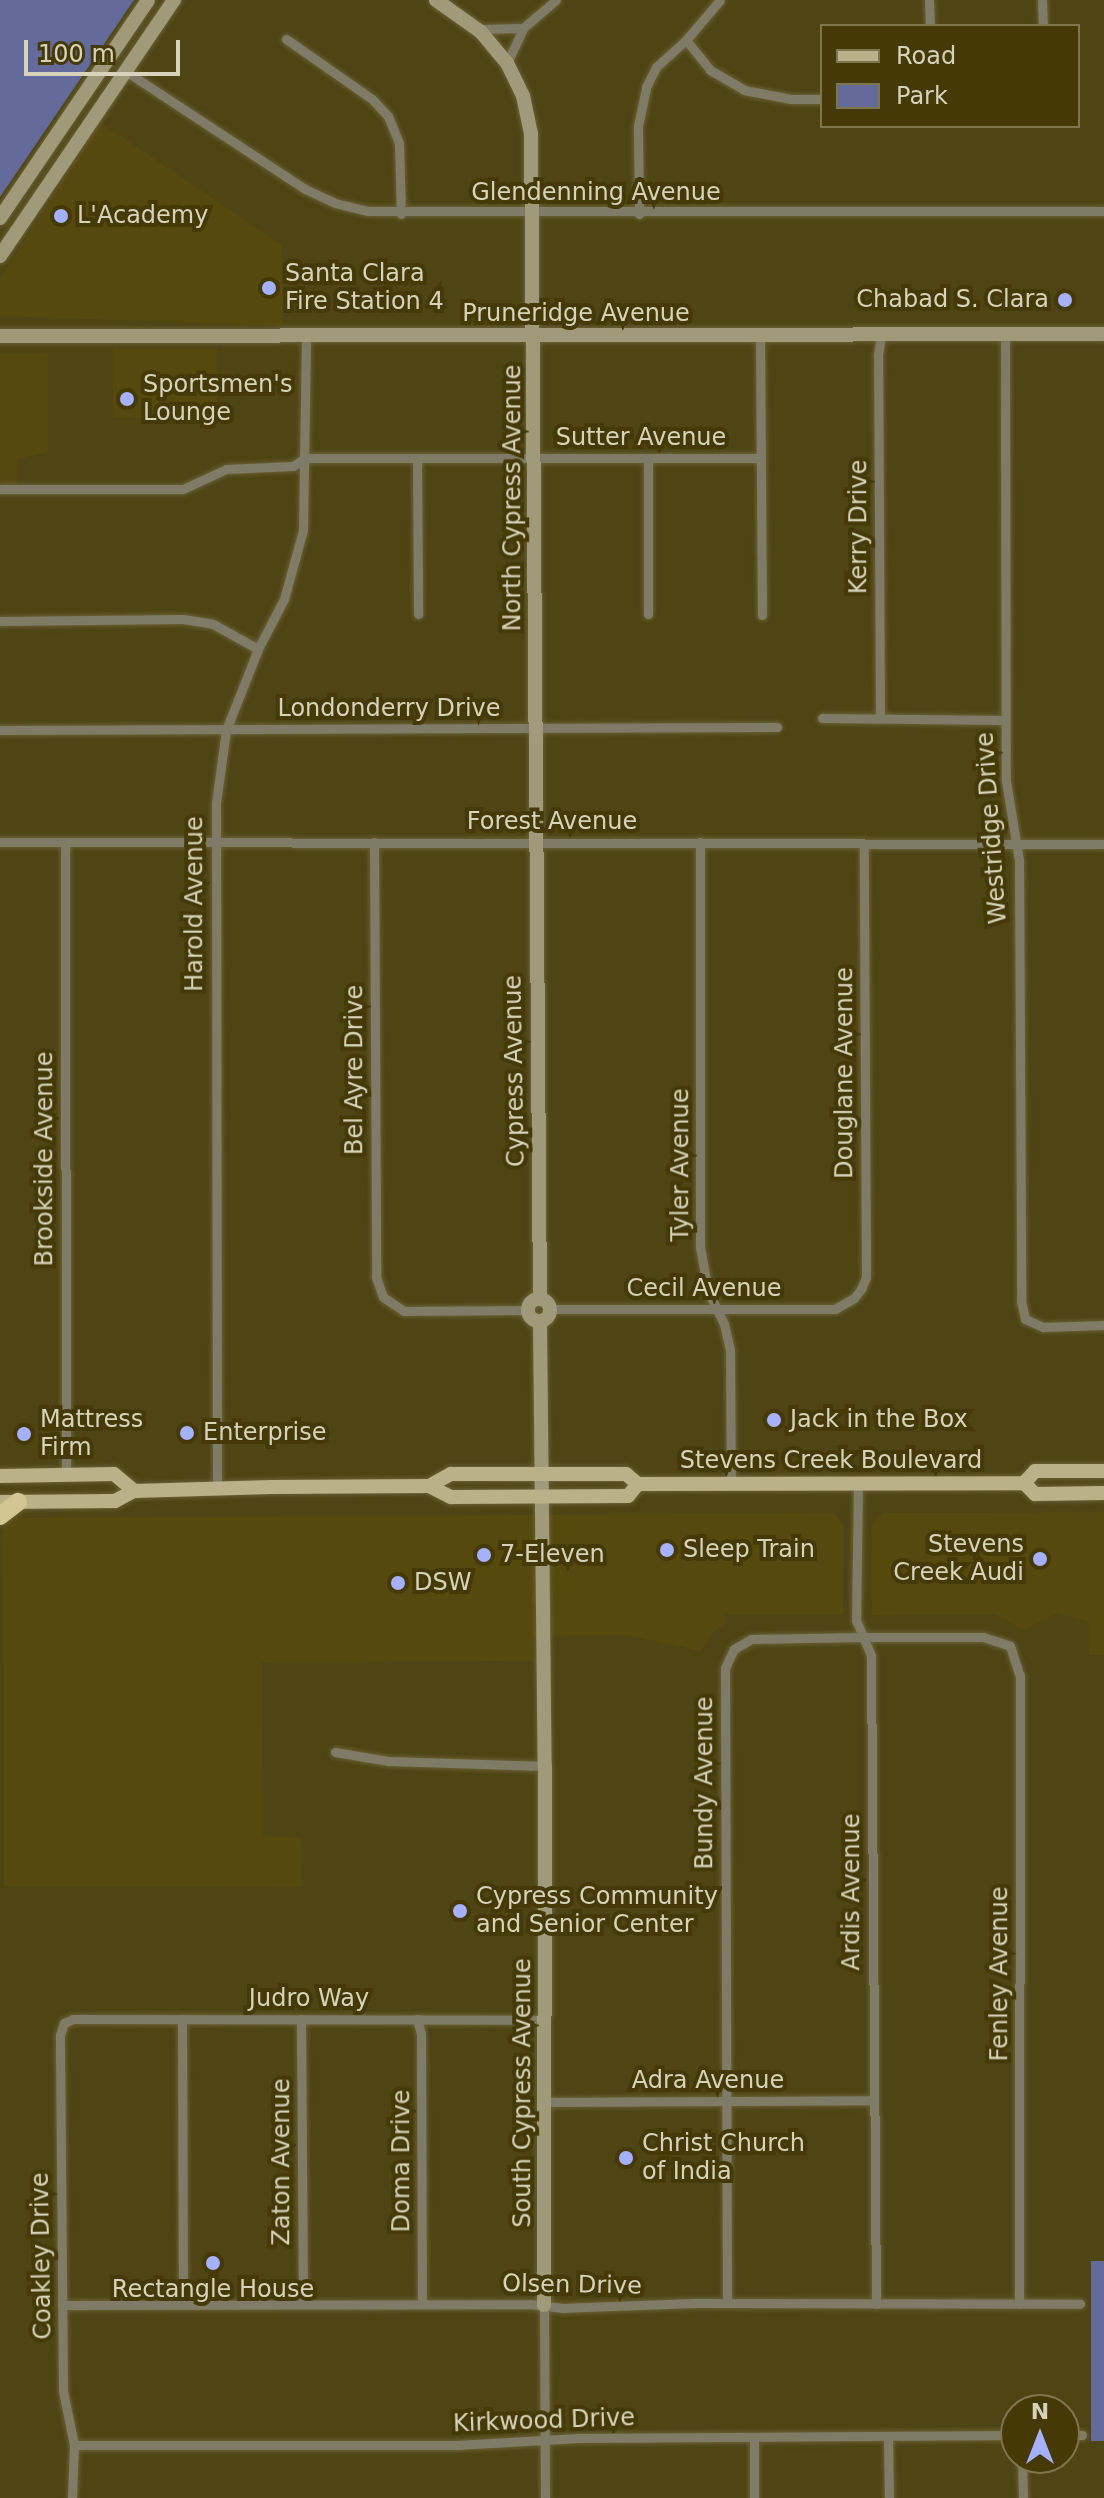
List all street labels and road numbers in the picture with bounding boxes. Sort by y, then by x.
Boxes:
street label: Glendenning Avenue [471,179,721,207]
street label: Pruneridge Avenue [462,300,690,328]
street label: North Cypress Avenue [499,365,527,631]
street label: Sutter Avenue [556,424,726,452]
street label: Kerry Drive [845,460,873,594]
street label: Londonderry Drive [277,695,501,723]
street label: Westridge Drive [971,731,1013,925]
street label: Forest Avenue [467,808,637,836]
street label: Harold Avenue [181,816,209,992]
street label: Douglane Avenue [831,967,859,1179]
street label: Cypress Avenue [499,975,531,1167]
street label: Bel Ayre Drive [341,985,369,1155]
street label: Brookside Avenue [31,1051,59,1267]
street label: Tyler Avenue [667,1088,695,1242]
street label: Cecil Avenue [627,1275,781,1303]
street label: Stevens Creek Boulevard [680,1447,982,1475]
street label: Bundy Avenue [691,1696,719,1870]
street label: Ardis Avenue [838,1813,866,1971]
street label: Fenley Avenue [986,1887,1014,2061]
street label: South Cypress Avenue [509,1958,537,2228]
street label: Judro Way [249,1985,369,2013]
street label: Adra Avenue [632,2067,784,2095]
street label: Zaton Avenue [268,2078,296,2246]
street label: Doma Drive [388,2090,416,2232]
street label: Coakley Drive [26,2172,58,2340]
street label: Olsen Drive [502,2269,642,2301]
street label: Kirkwood Drive [453,2403,635,2439]

